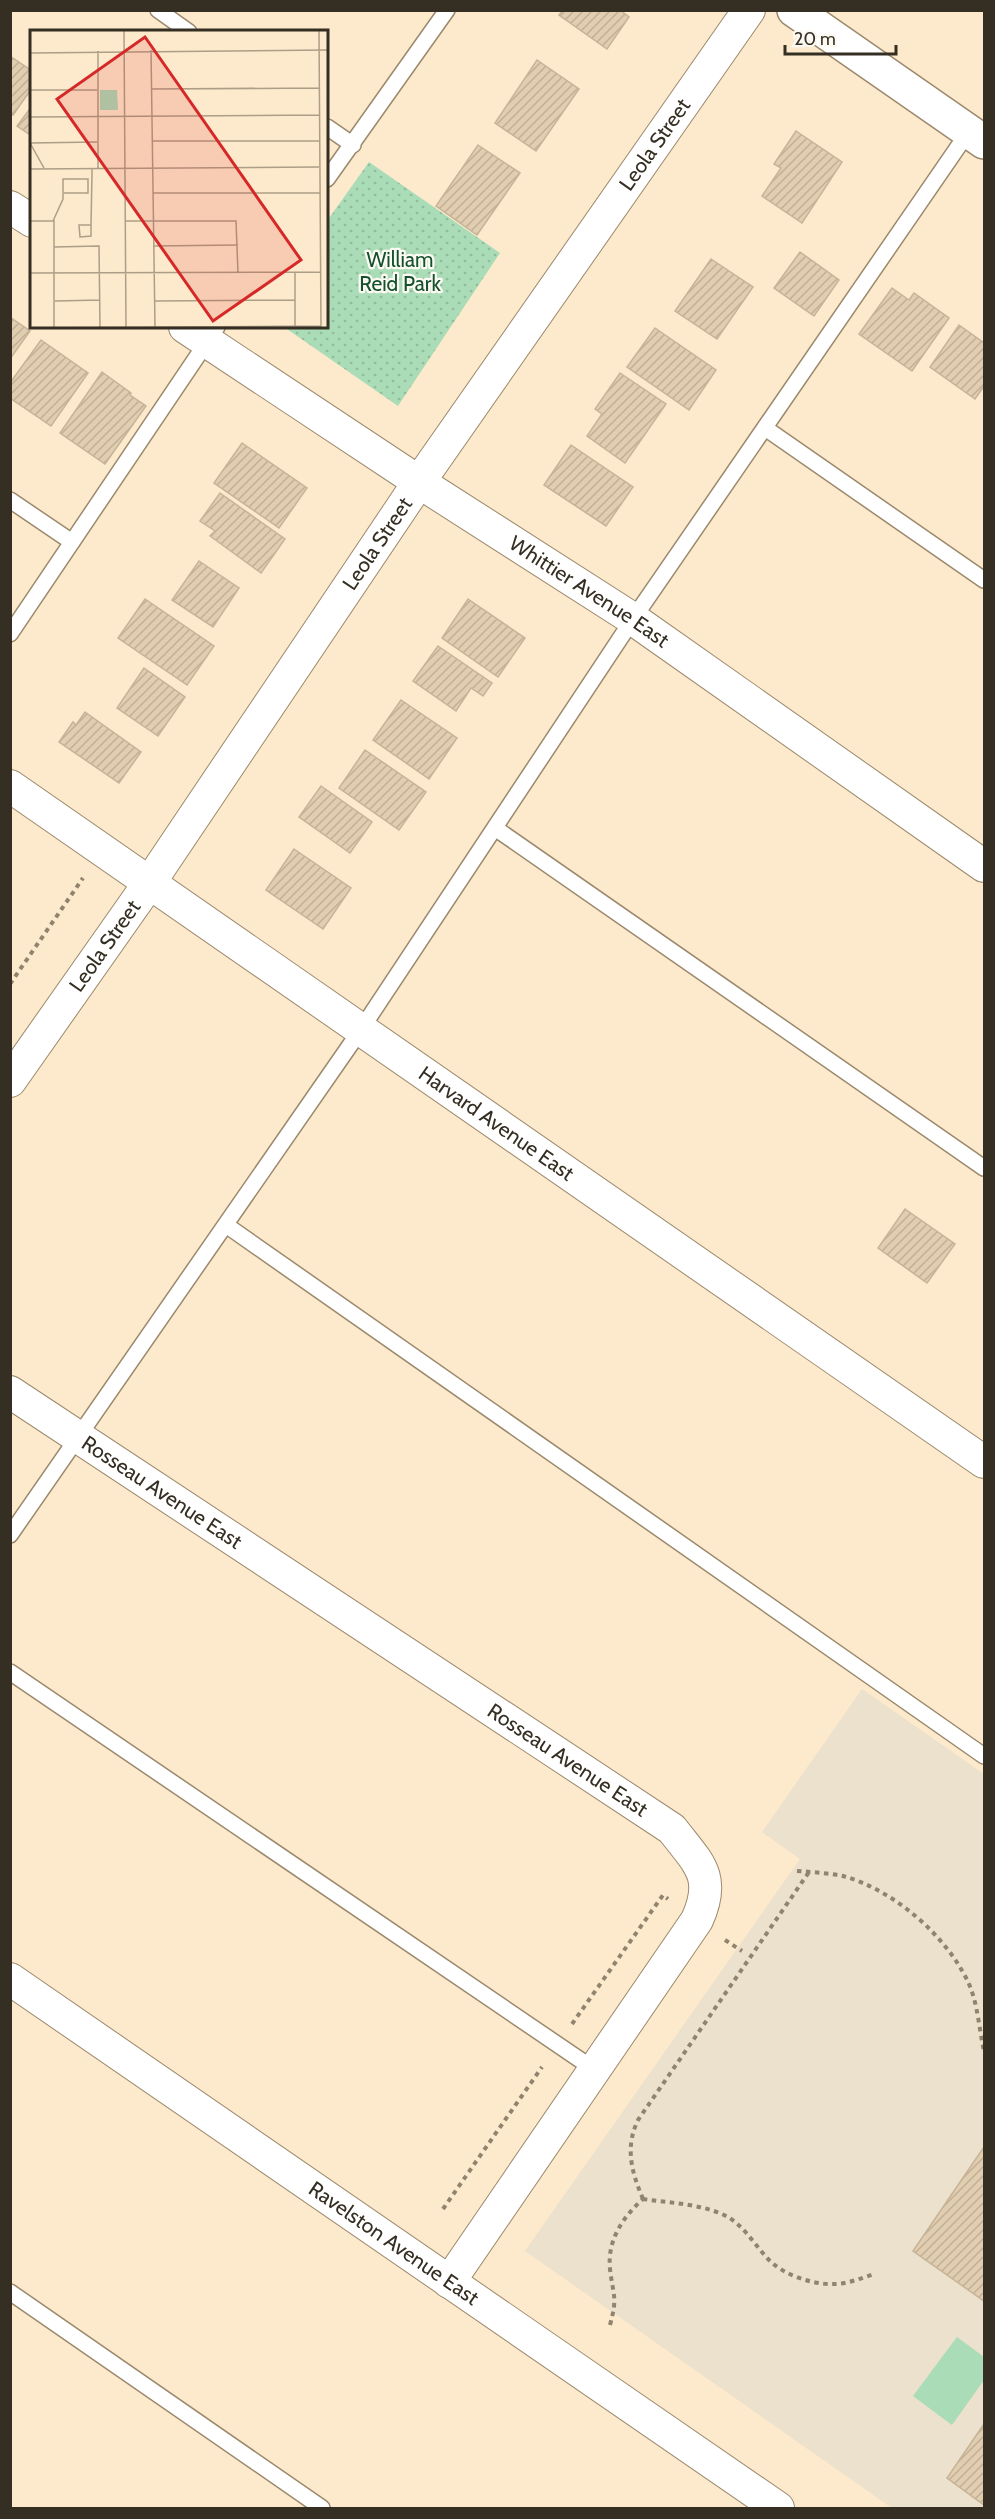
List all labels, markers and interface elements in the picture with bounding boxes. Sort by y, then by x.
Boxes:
scale bar [785,18,896,56]
text: 20 m [794,28,836,50]
inset map [30,30,328,328]
street label: Leola Street [614,94,695,195]
park label: William Reid Park [359,247,441,296]
street label: Leola Street [337,492,417,595]
street label: Whittier Avenue East [505,530,674,652]
street label: Leola Street [64,895,145,996]
street label: Harvard Avenue East [414,1061,579,1186]
street label: Rosseau Avenue East [77,1430,247,1554]
street label: Rosseau Avenue East [483,1698,653,1821]
street label: Ravelston Avenue East [304,2176,484,2310]

